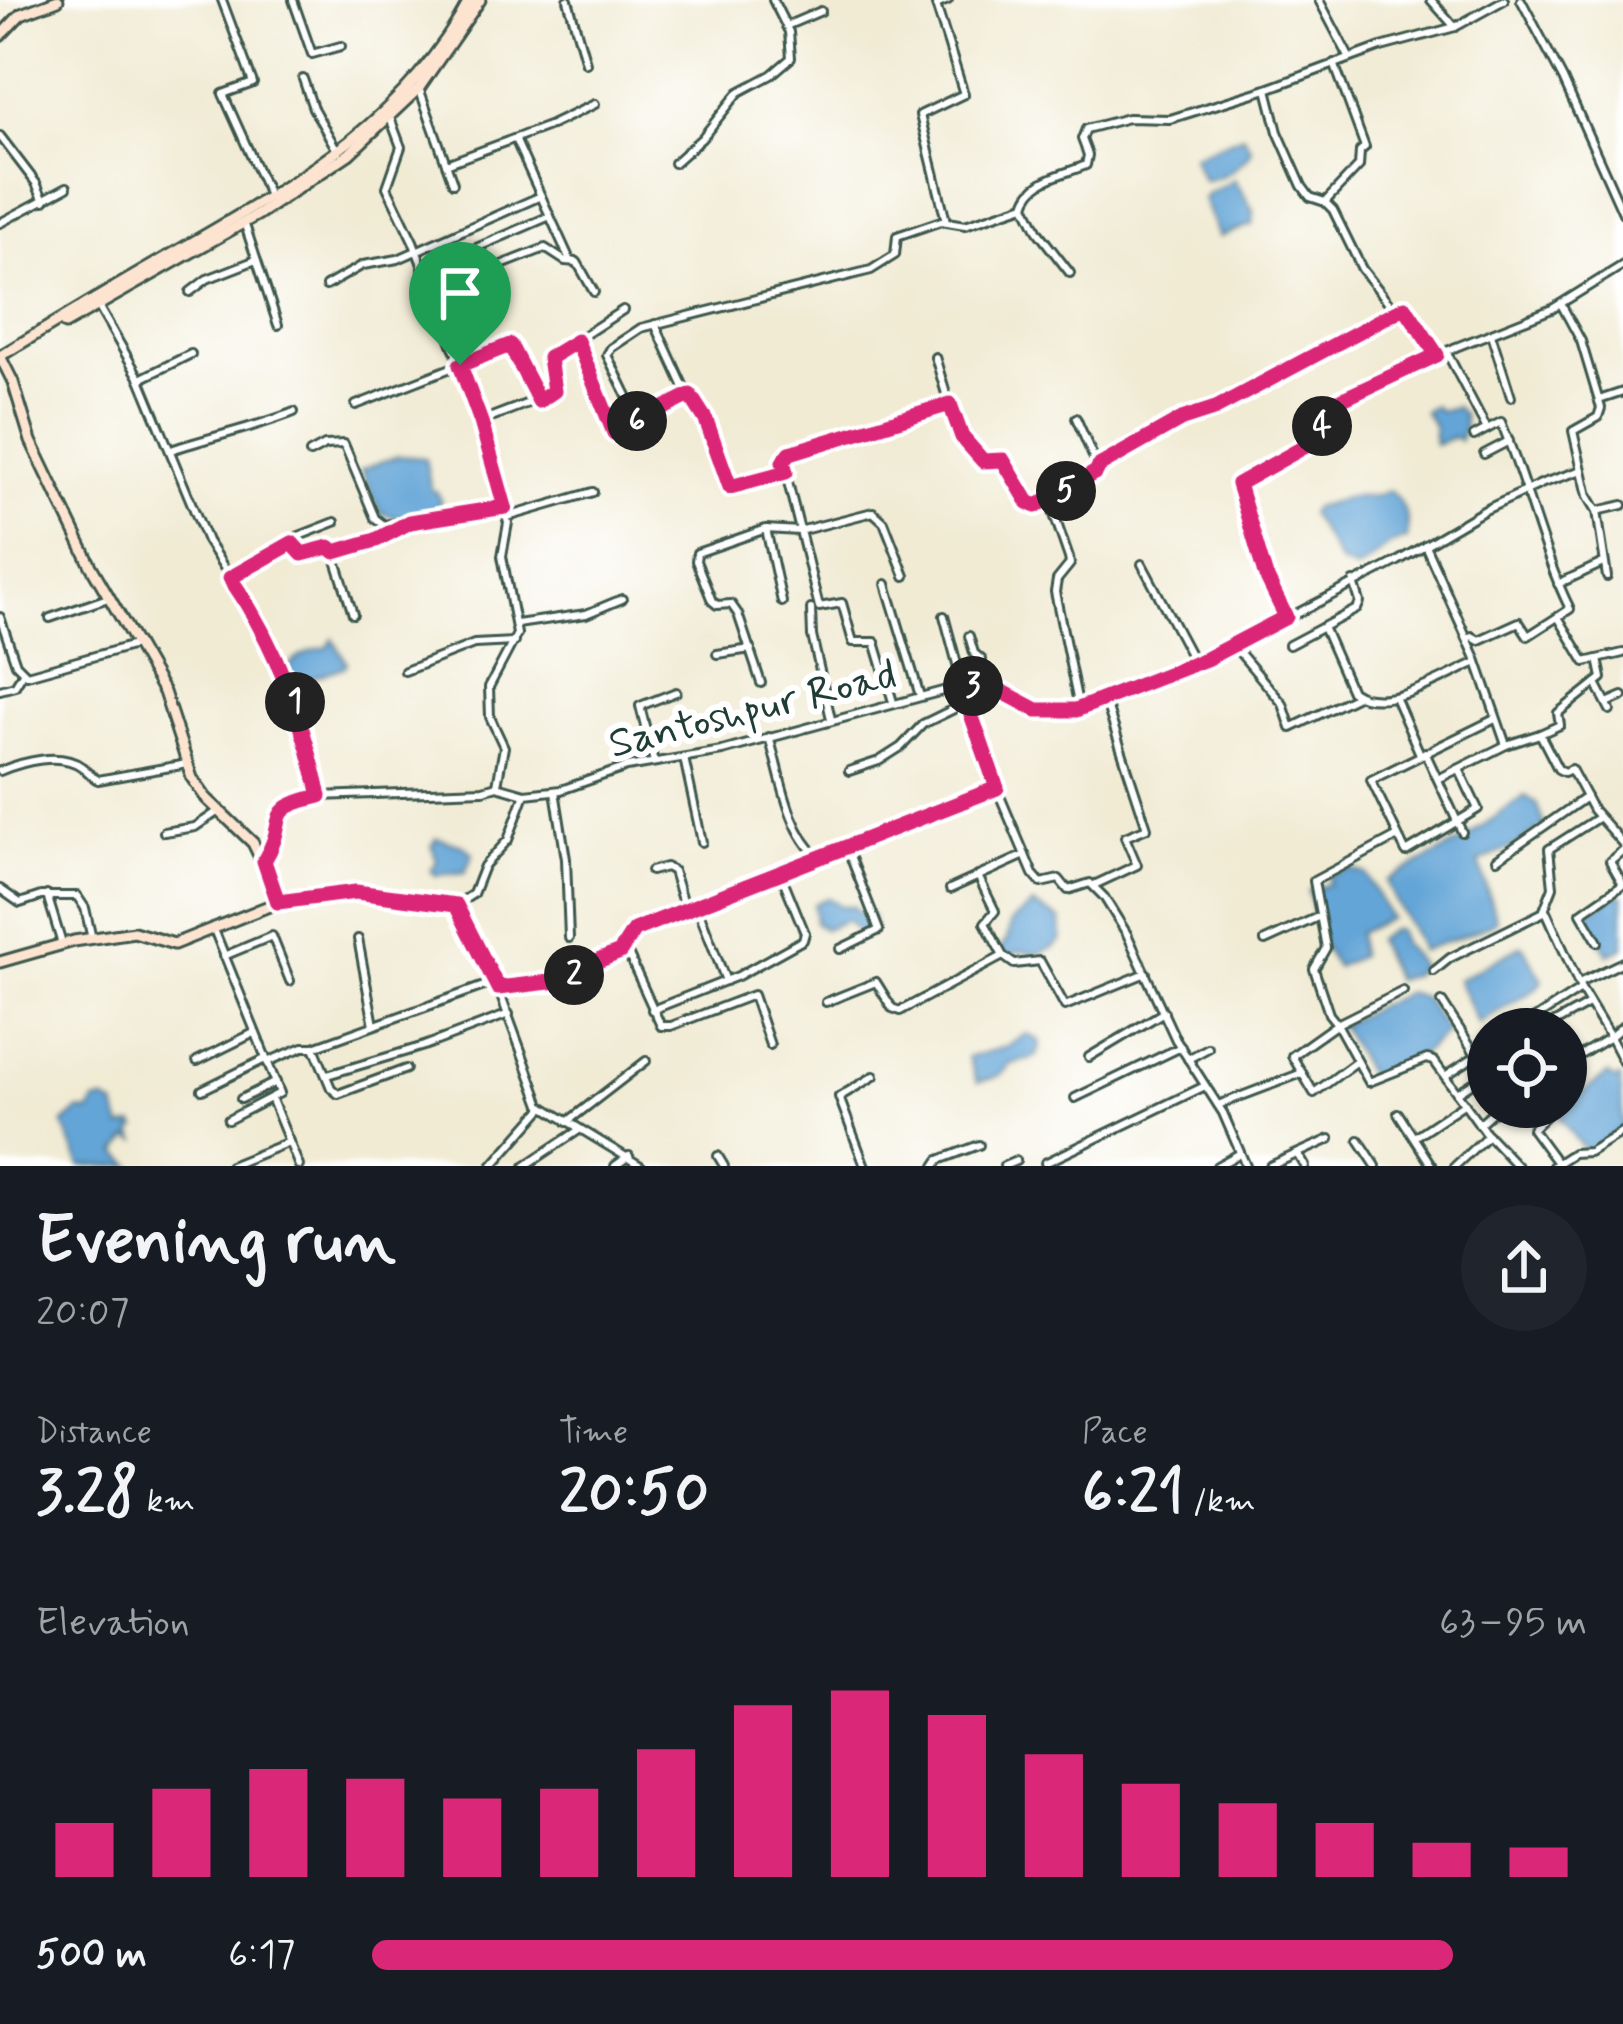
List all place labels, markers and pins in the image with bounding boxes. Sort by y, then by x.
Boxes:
pin [409,242,511,365]
pin: 6 [607,391,667,451]
pin: 4 [1292,396,1352,456]
pin: 5 [1036,461,1096,521]
pin: 3 [943,656,1003,716]
pin: 1 [265,672,325,732]
pin: 2 [544,945,604,1005]

